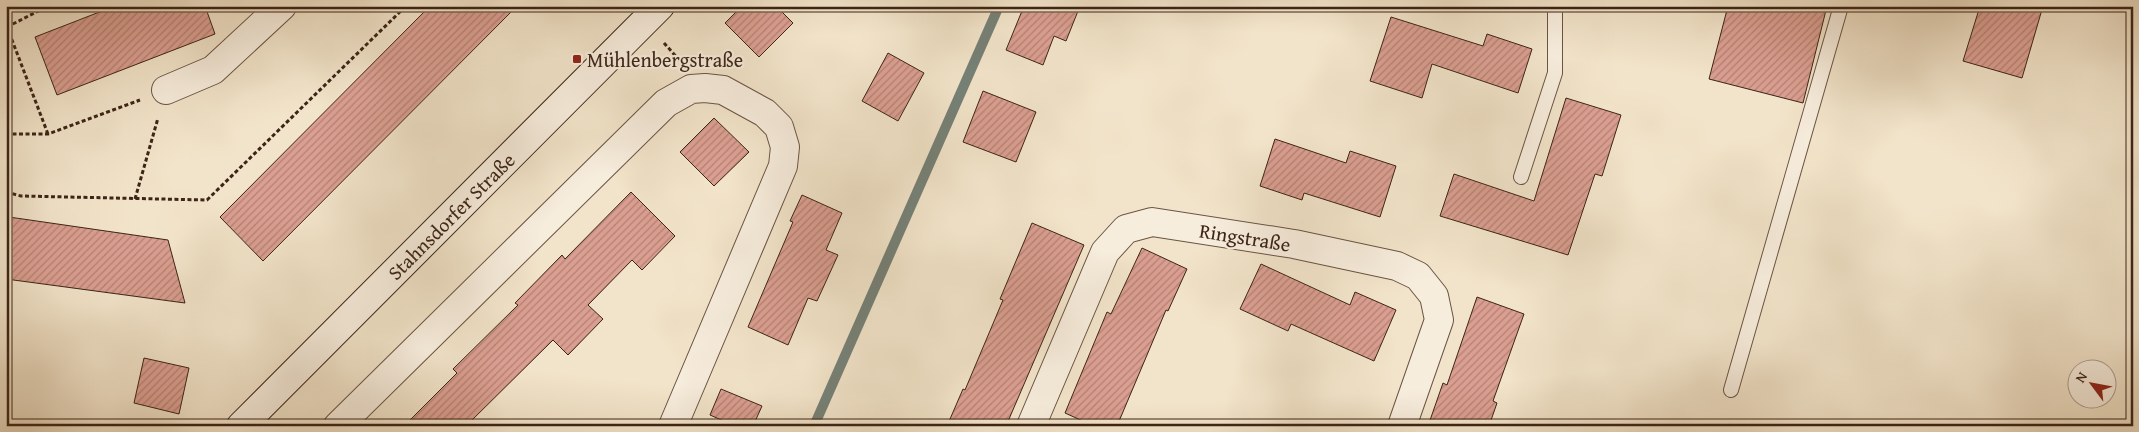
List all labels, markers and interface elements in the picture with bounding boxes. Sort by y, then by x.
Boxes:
place label: Mühlenbergstraße [587,45,743,74]
marker: Mühlenbergstraße [571,53,583,65]
street label: Stahnsdorfer Straße [381,146,521,286]
street label: Ringstraße [1197,215,1293,259]
north arrow [2066,360,2116,410]
text: N [2070,367,2092,386]

